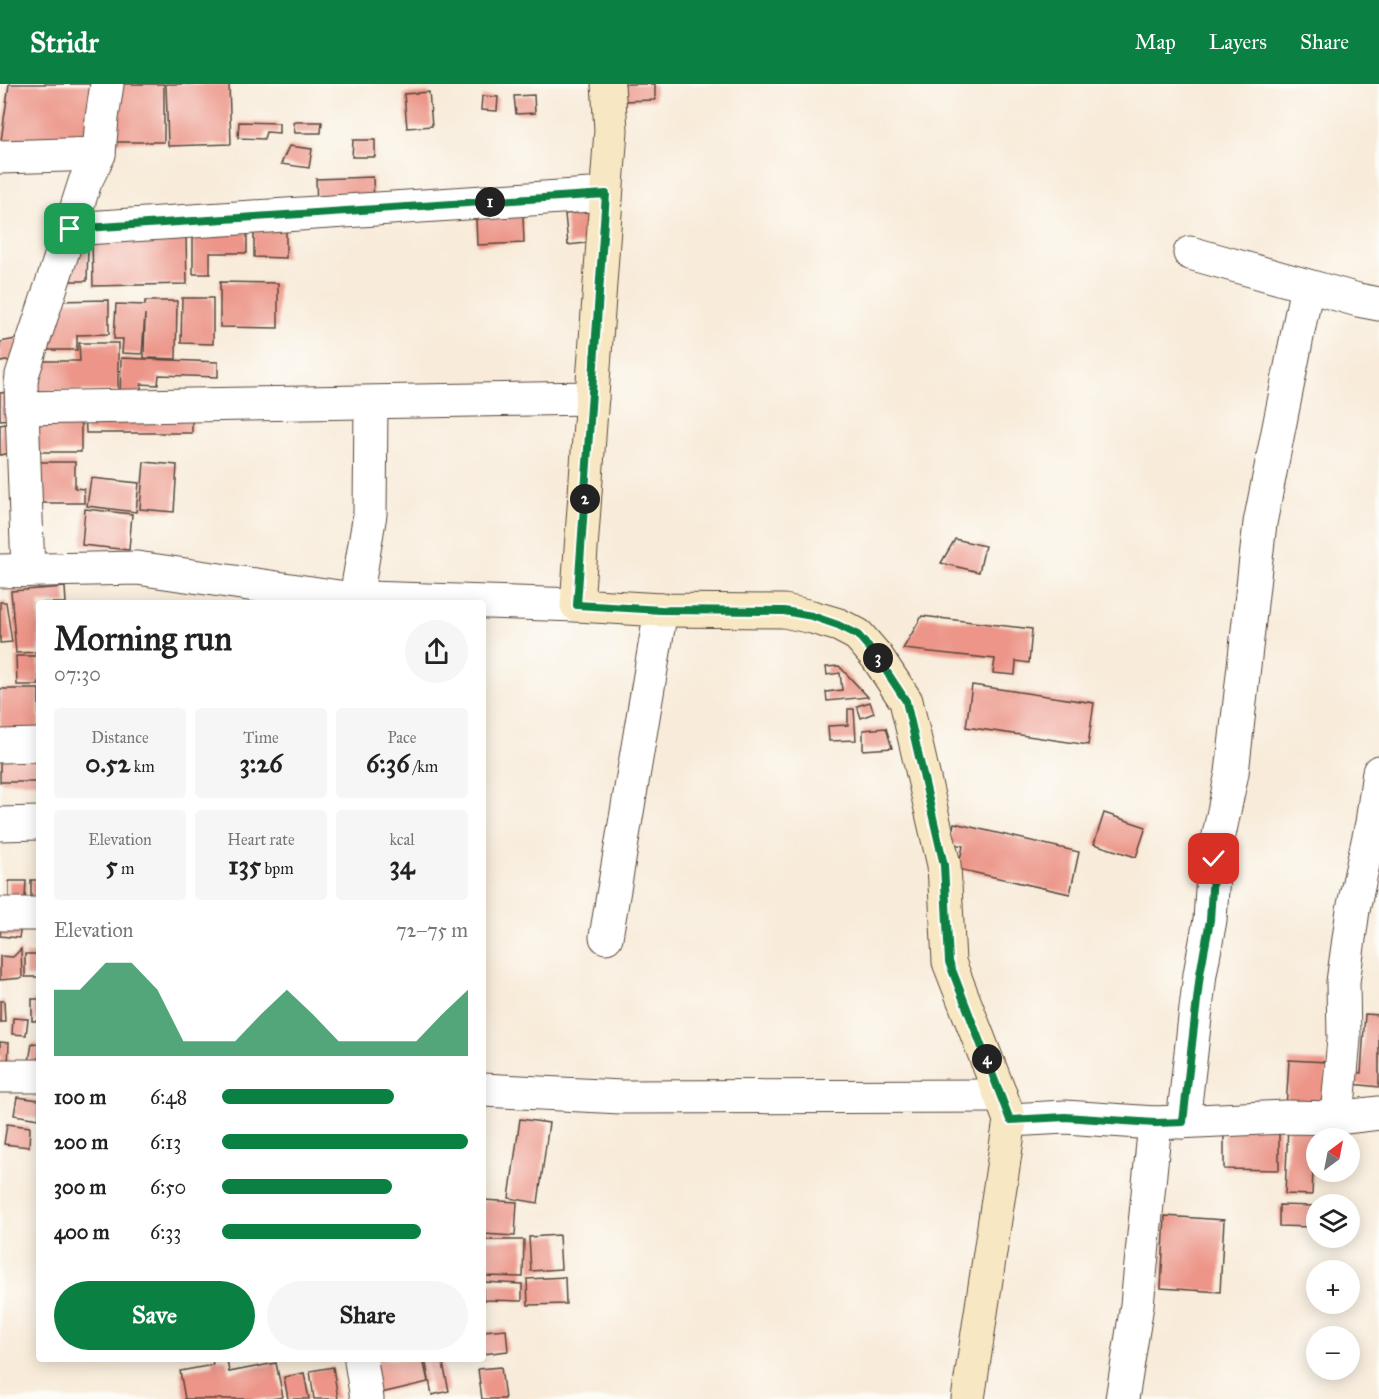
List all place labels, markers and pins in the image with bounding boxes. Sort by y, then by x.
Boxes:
pin: 1 [475,187,505,217]
pin [44,203,95,254]
pin: 2 [570,484,600,514]
pin: 3 [863,643,893,673]
pin [1188,833,1239,884]
pin: 4 [972,1044,1002,1074]

